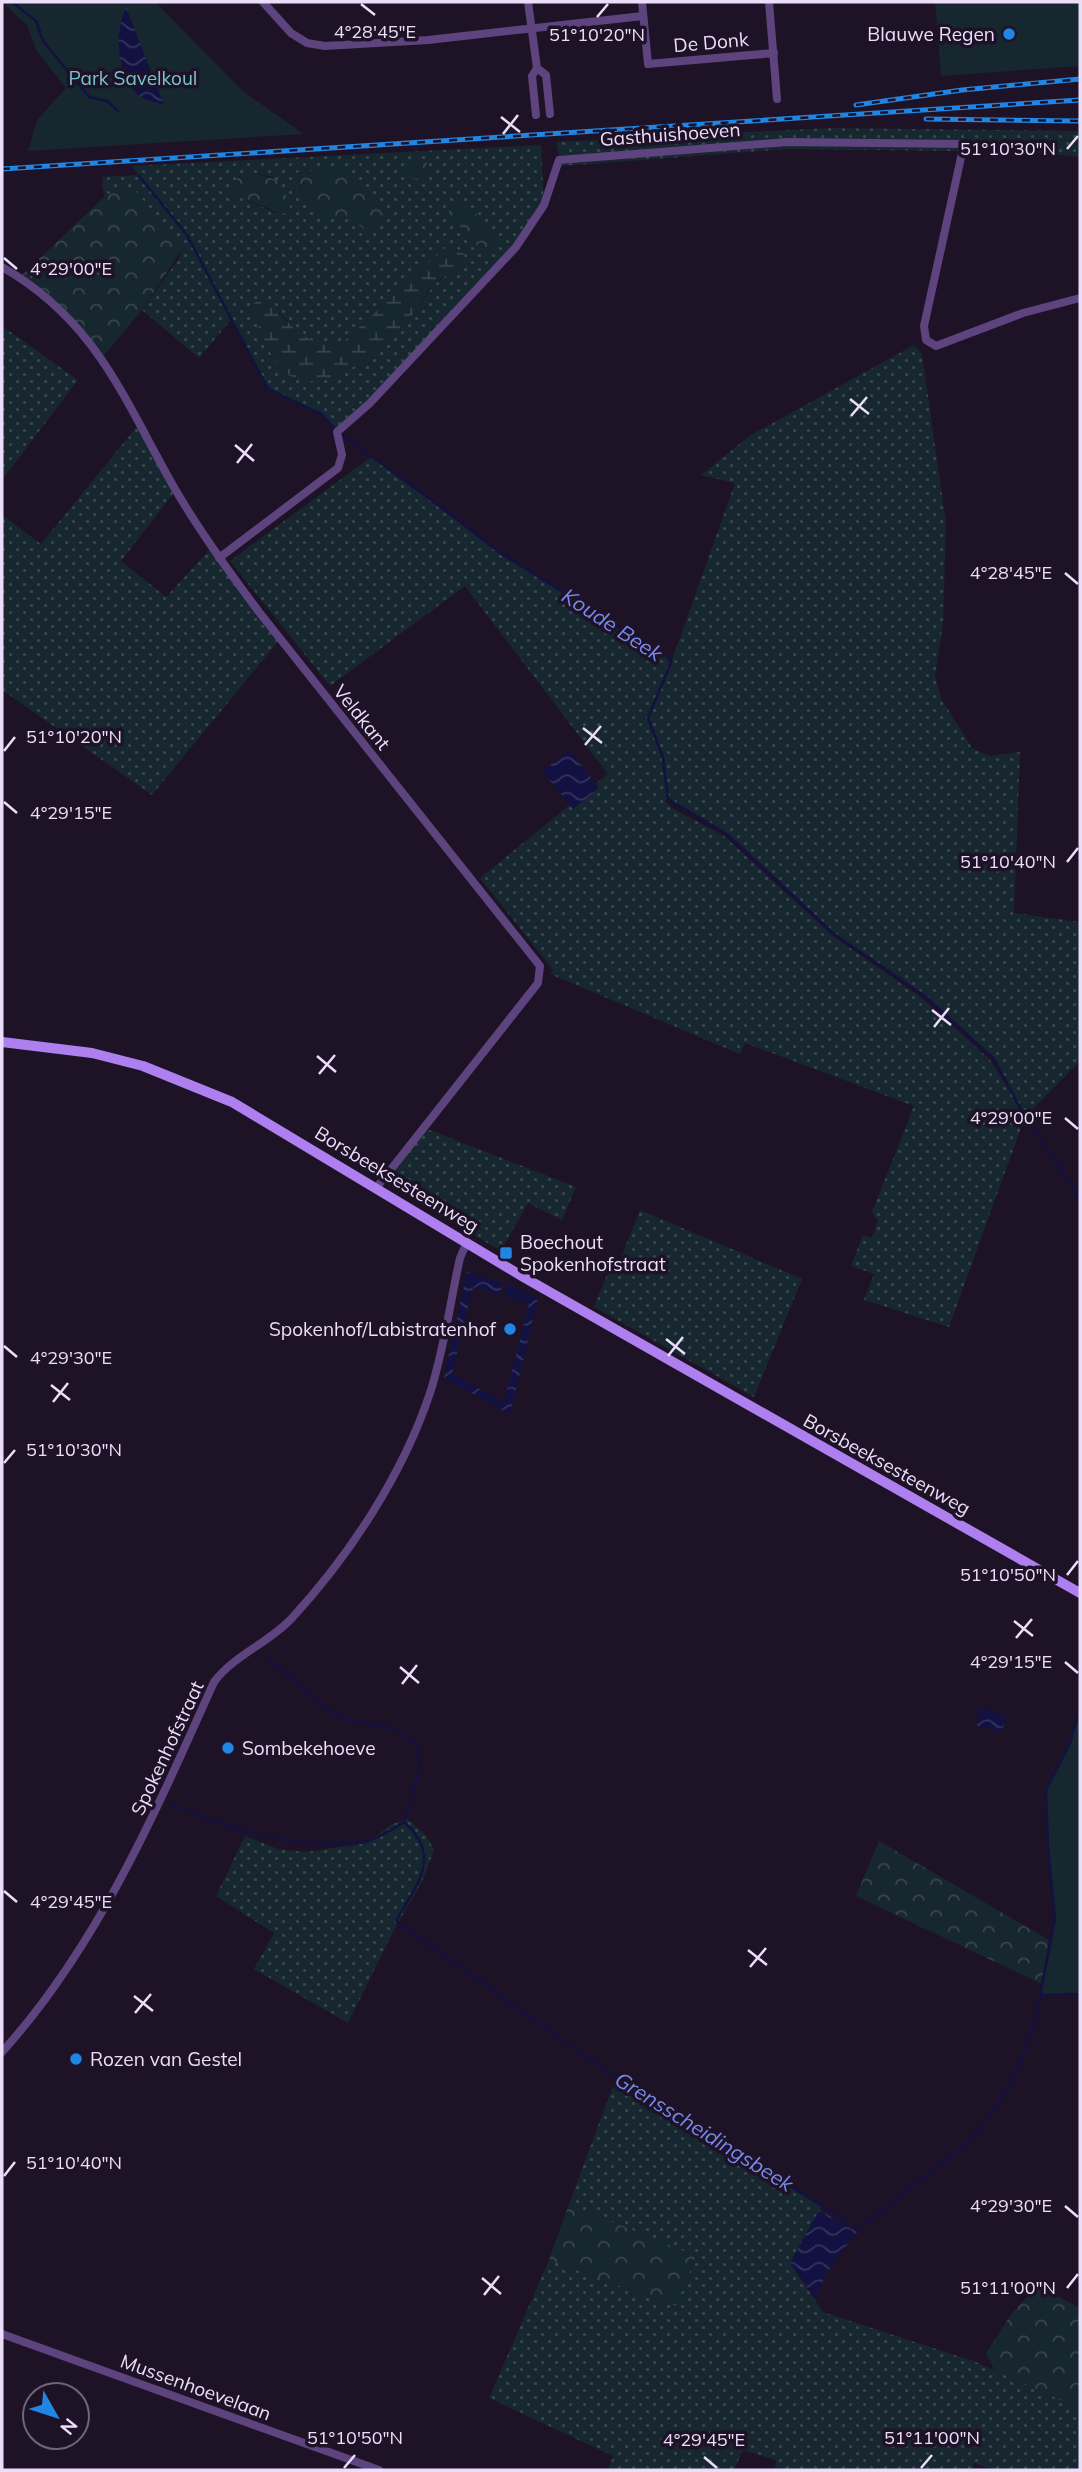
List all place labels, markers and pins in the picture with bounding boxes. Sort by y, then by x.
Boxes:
place label: Blauwe Regen [867,22,995,46]
marker: Blauwe Regen [1001,26,1017,42]
place label: Boechout Spokenhofstraat [520,1230,666,1276]
marker: Boechout Spokenhofstraat [498,1245,514,1261]
place label: Spokenhof/Labistratenhof [269,1317,497,1341]
marker: Spokenhof/Labistratenhof [502,1321,518,1337]
place label: Sombekehoeve [242,1736,375,1760]
marker: Sombekehoeve [220,1740,236,1756]
place label: Rozen van Gestel [90,2047,242,2071]
marker: Rozen van Gestel [68,2051,84,2067]

